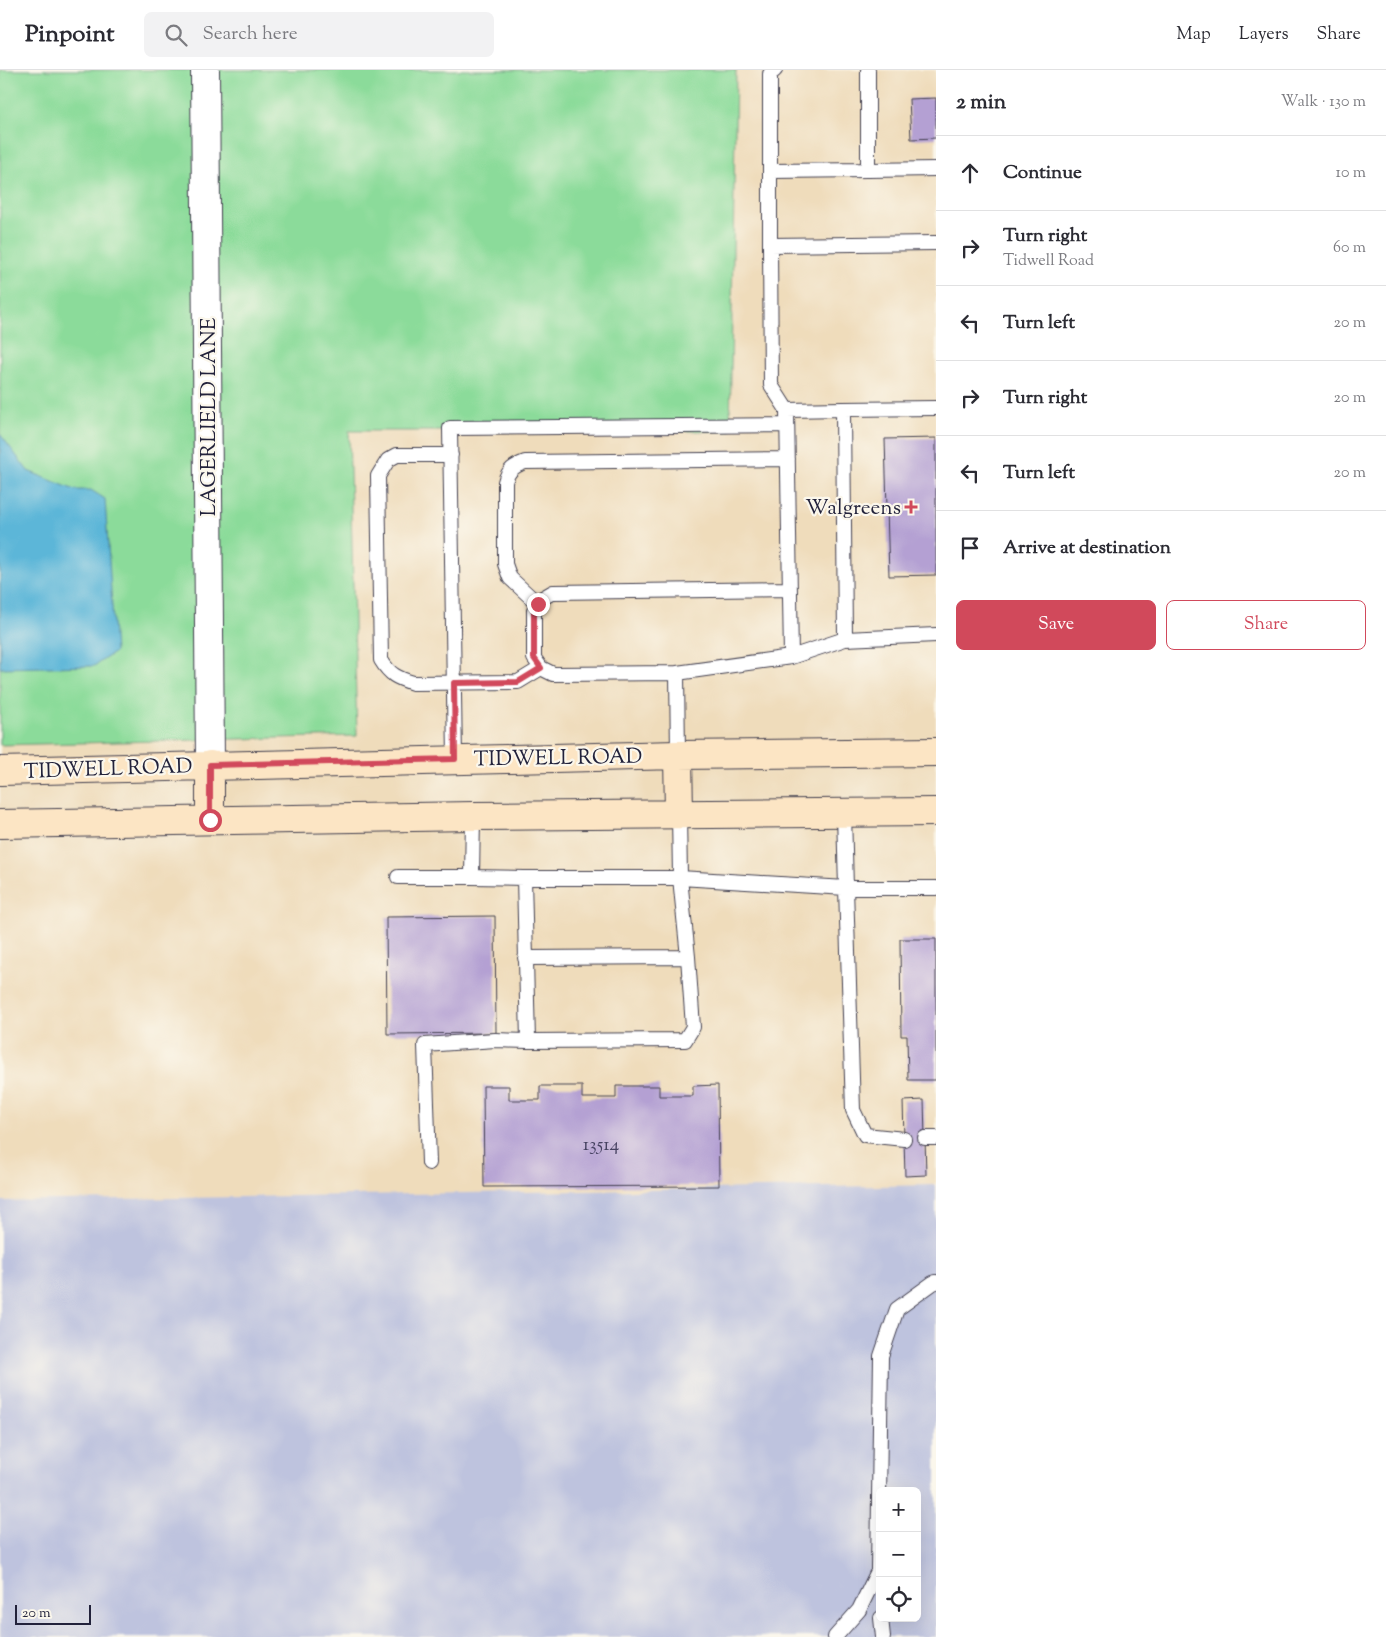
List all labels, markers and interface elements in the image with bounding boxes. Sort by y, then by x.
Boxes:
search box [144,12,494,57]
text: Pinpoint [25,18,114,52]
icon: search [162,21,190,49]
text: Search here [202,21,298,48]
text: Map [1176,22,1211,48]
text: Layers [1239,22,1289,48]
text: Share [1317,22,1361,48]
text: 2 min [956,88,1006,118]
text: Walk · 130 m [1281,91,1366,114]
icon: ahead [956,159,984,187]
text: Continue [1003,160,1082,187]
text: 10 m [1336,162,1366,185]
text: Turn right [1003,223,1087,250]
icon: right [956,234,984,262]
text: 60 m [1333,237,1366,260]
text: Tidwell Road [1003,250,1094,273]
icon: left [956,309,984,337]
text: Turn left [1003,310,1075,337]
text: 20 m [1333,312,1366,335]
street label: LAGERLIELD LANE [195,317,225,516]
icon: right [956,384,984,412]
text: Turn right [1003,385,1087,412]
text: 20 m [1333,387,1366,410]
icon: left [956,459,984,487]
text: Turn left [1003,460,1075,487]
text: 20 m [1333,462,1366,485]
place label: Walgreens [805,494,901,524]
marker: Walgreens [905,501,917,513]
icon: arrive [956,534,984,562]
text: Arrive at destination [1003,535,1171,562]
route end [527,593,550,616]
button: Save [956,600,1156,650]
button: Share [1166,600,1366,650]
street label: TIDWELL ROAD [473,743,643,775]
street label: TIDWELL ROAD [23,752,193,788]
route start [199,809,222,832]
house number: 13514 [583,1132,620,1159]
map controls [876,1487,921,1622]
button: + [876,1487,921,1532]
button: − [876,1532,921,1577]
button: locate [876,1577,921,1622]
scale bar [15,1602,91,1625]
text: 20 m [22,1604,51,1624]

